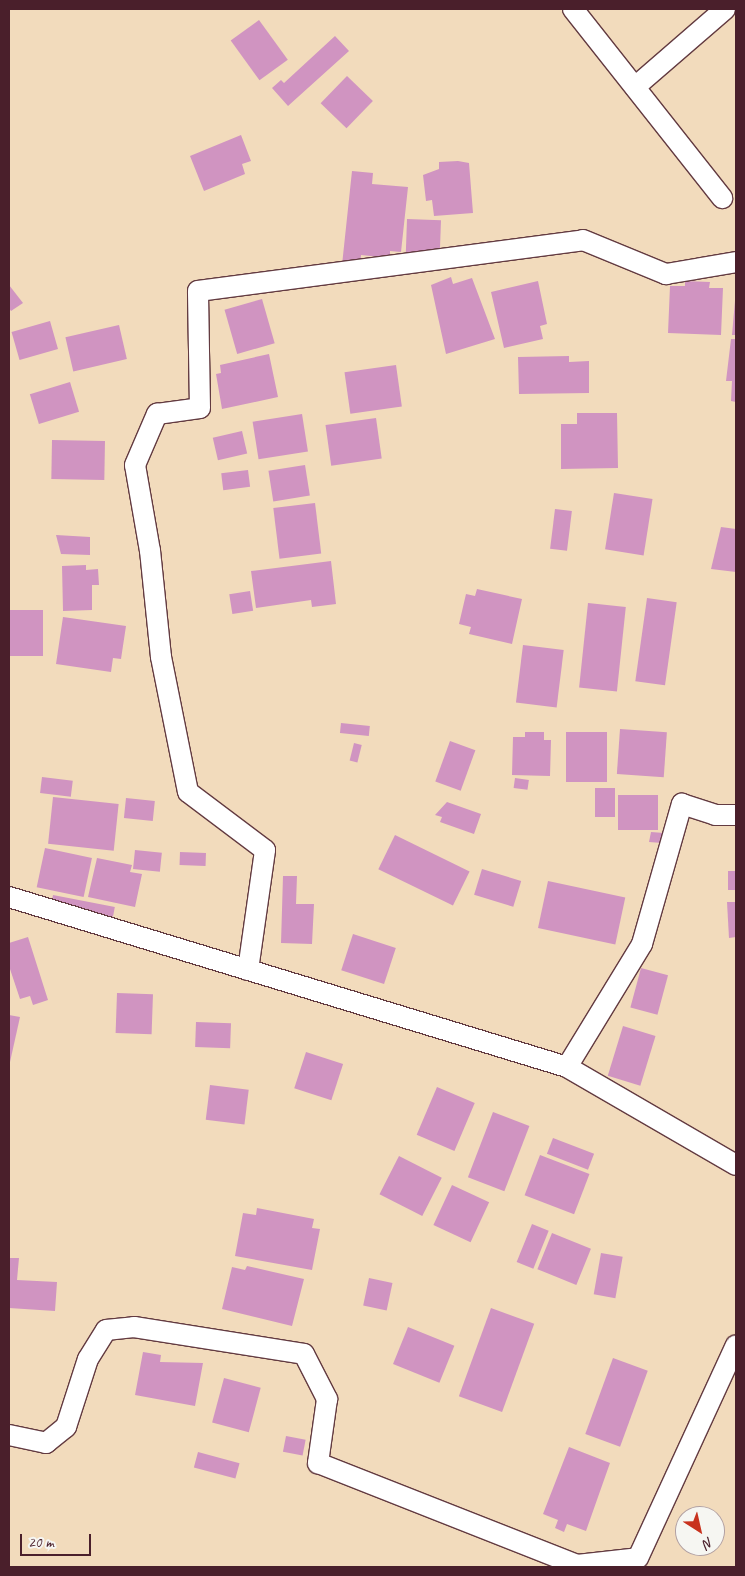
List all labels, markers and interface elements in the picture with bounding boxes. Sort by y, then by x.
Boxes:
north arrow [675,1506,725,1556]
scale bar [22,1524,94,1556]
text: 20 m [28,1533,54,1552]
text: N [700,1533,717,1552]

